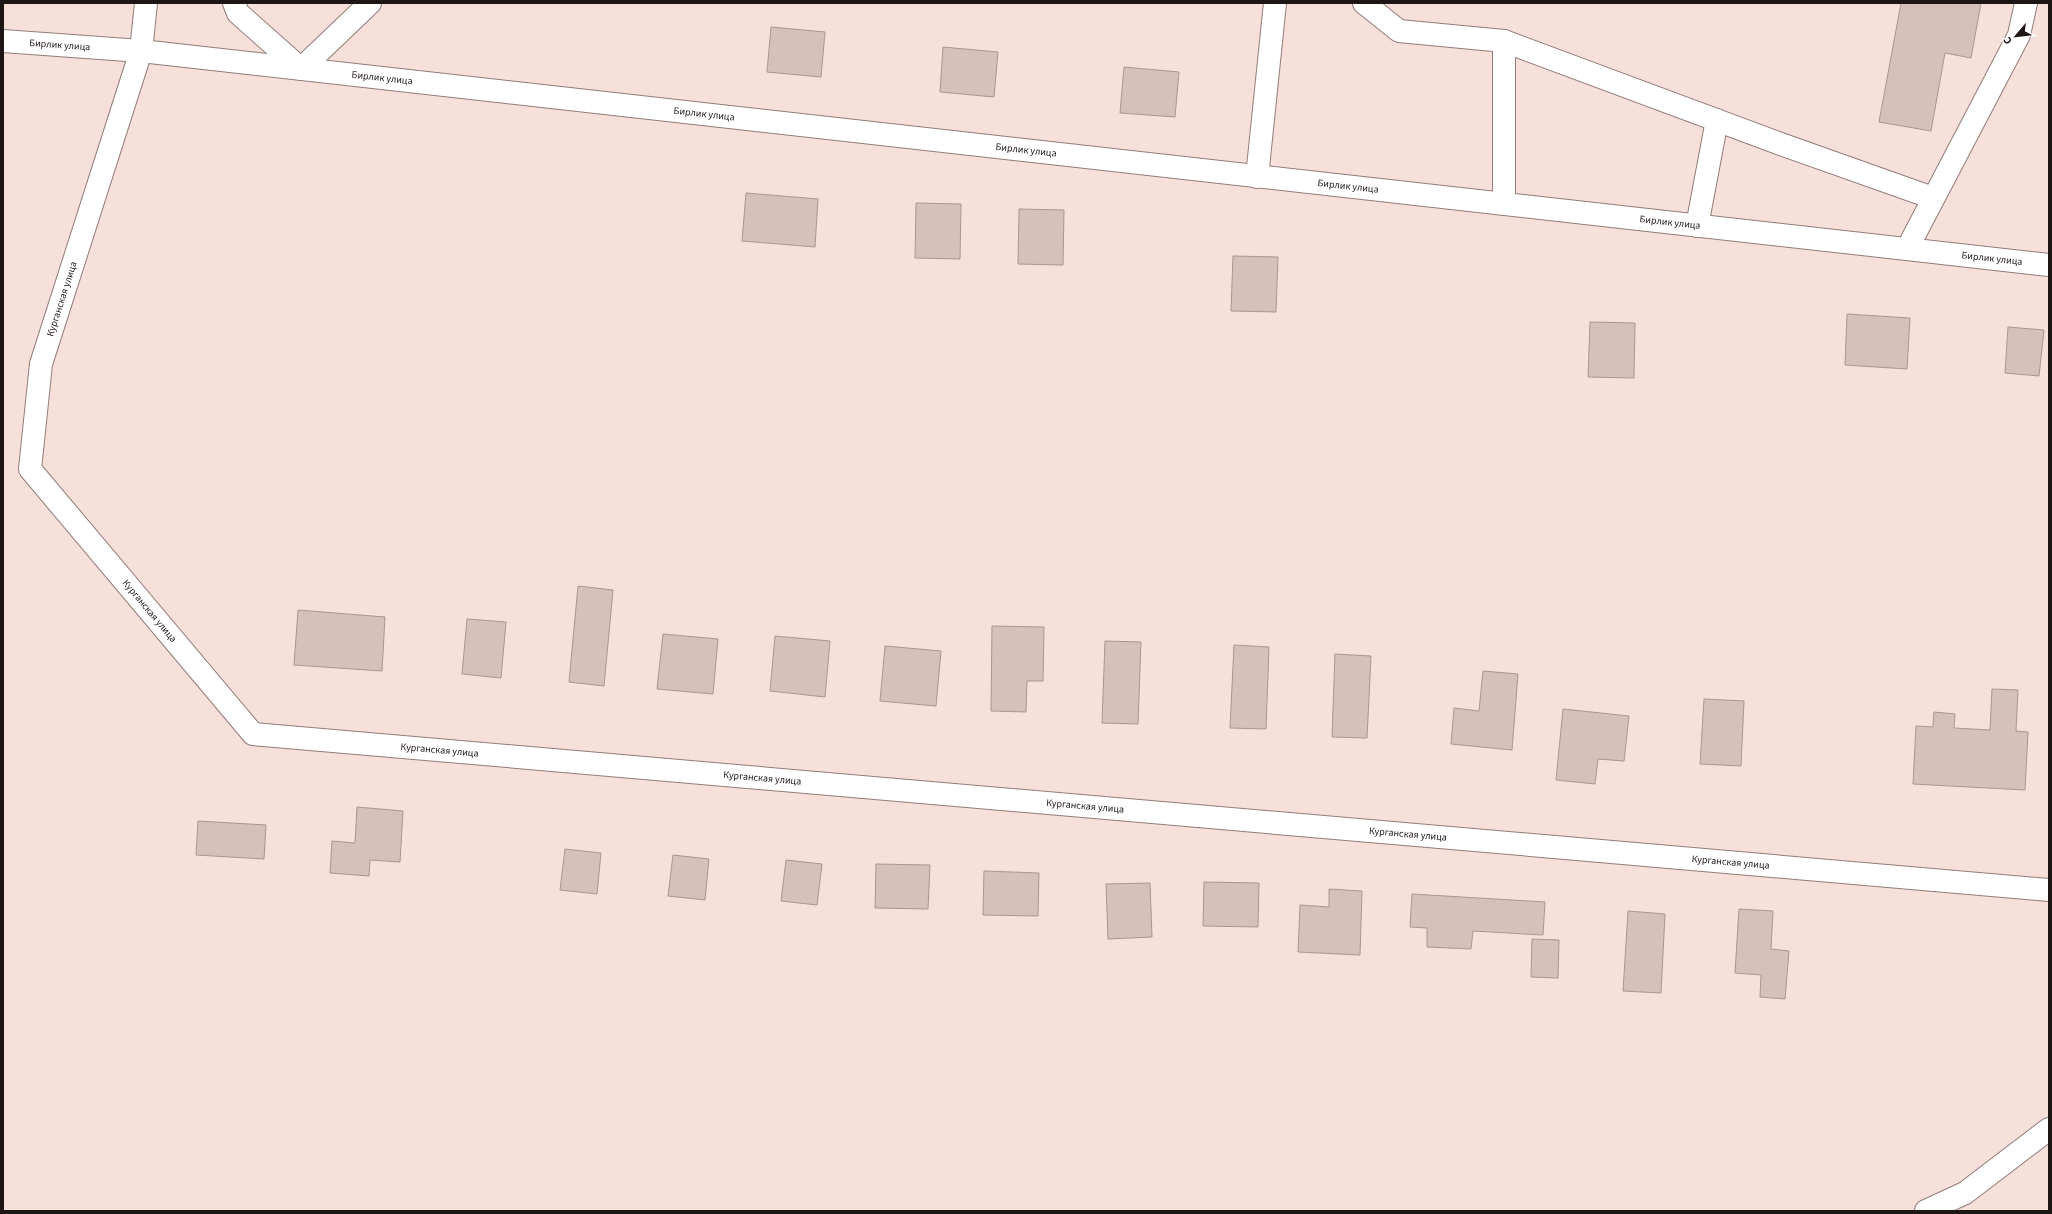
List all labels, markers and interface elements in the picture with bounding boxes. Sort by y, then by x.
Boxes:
north arrow [1996,16,2036,56]
text: С [1999,34,2016,47]
street label: Бирлик улица [29,36,91,54]
street label: Бирлик улица [351,68,413,88]
street label: Бирлик улица [673,104,735,125]
street label: Бирлик улица [995,140,1057,161]
street label: Бирлик улица [1317,176,1379,197]
street label: Бирлик улица [1639,212,1701,233]
street label: Бирлик улица [1961,248,2023,269]
street label: Курганская улица [43,260,81,338]
street label: Курганская улица [119,577,180,645]
street label: Курганская улица [400,740,479,761]
street label: Курганская улица [723,768,802,789]
street label: Курганская улица [1046,796,1125,817]
street label: Курганская улица [1368,824,1447,845]
street label: Курганская улица [1691,852,1770,873]

